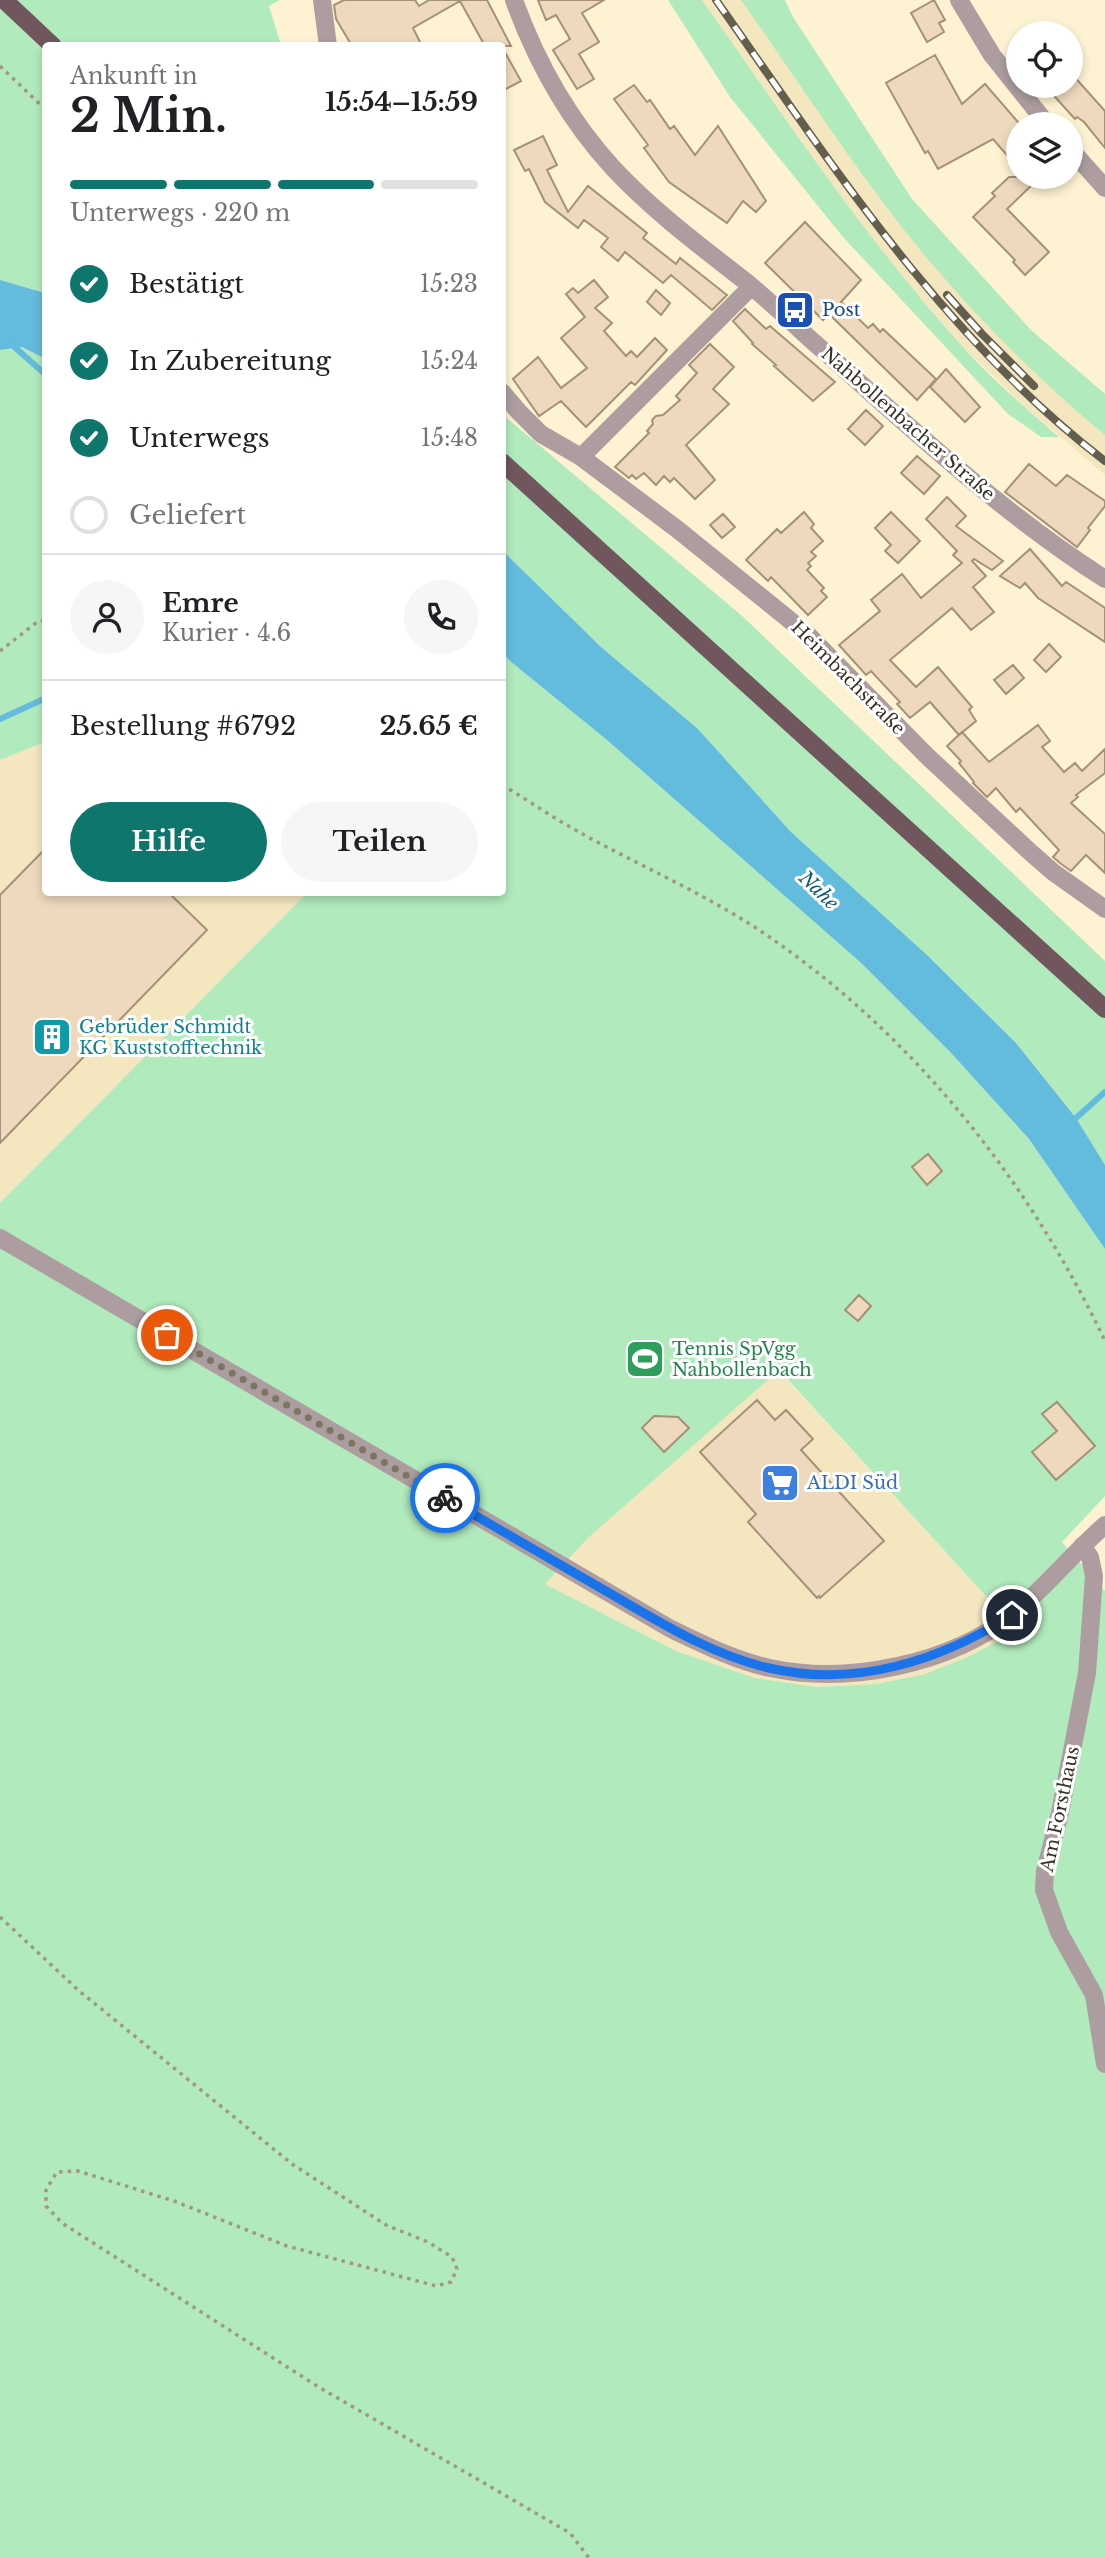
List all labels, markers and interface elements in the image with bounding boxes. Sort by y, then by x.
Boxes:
map controls [1006,21,1083,189]
button: locate [1006,21,1083,98]
text: Ankunft in [70,62,198,90]
text: 15:54–15:59 [325,86,478,118]
text: 2 Min. [70,87,227,144]
button: layers [1006,112,1083,189]
text: Unterwegs · 220 m [70,199,290,227]
icon: check [70,265,108,303]
text: Bestätigt [129,268,244,300]
text: 15:23 [420,270,478,298]
bus stop icon: Post [774,289,816,331]
place label: Post [822,299,861,321]
icon: check [70,342,108,380]
street label: Nahbollenbacher Straße [817,343,999,505]
text: In Zubereitung [129,345,331,377]
text: 15:24 [421,347,478,375]
icon: check [70,419,108,457]
text: Unterwegs [129,422,270,454]
text: 15:48 [421,424,478,452]
text: Geliefert [129,499,246,531]
button: person [70,580,144,654]
button: phone [404,580,478,654]
text: Emre [162,587,239,619]
street label: Heimbachstraße [787,617,909,739]
text: Kurier · 4.6 [162,619,291,647]
text: Bestellung #6792 [70,710,296,742]
text: 25.65 € [379,710,478,742]
button: Hilfe [70,802,267,882]
button: Teilen [281,802,478,882]
water label: Nahe [794,866,843,915]
building icon: Gebrüder Schmidt KG Kuststofftechnik [31,1016,73,1058]
place label: Gebrüder Schmidt KG Kuststofftechnik [79,1016,262,1059]
pin [137,1305,197,1365]
icon: bag [148,1316,186,1354]
sports icon: Tennis SpVgg Nahbollenbach [624,1338,666,1380]
place label: Tennis SpVgg Nahbollenbach [672,1338,812,1381]
supermarket icon: ALDI Süd [759,1462,801,1504]
courier [410,1463,480,1533]
place label: ALDI Süd [806,1472,898,1494]
icon: bike [426,1479,464,1517]
pin [982,1585,1042,1645]
icon: home [993,1596,1031,1634]
street label: Am Forsthaus [1036,1744,1084,1875]

